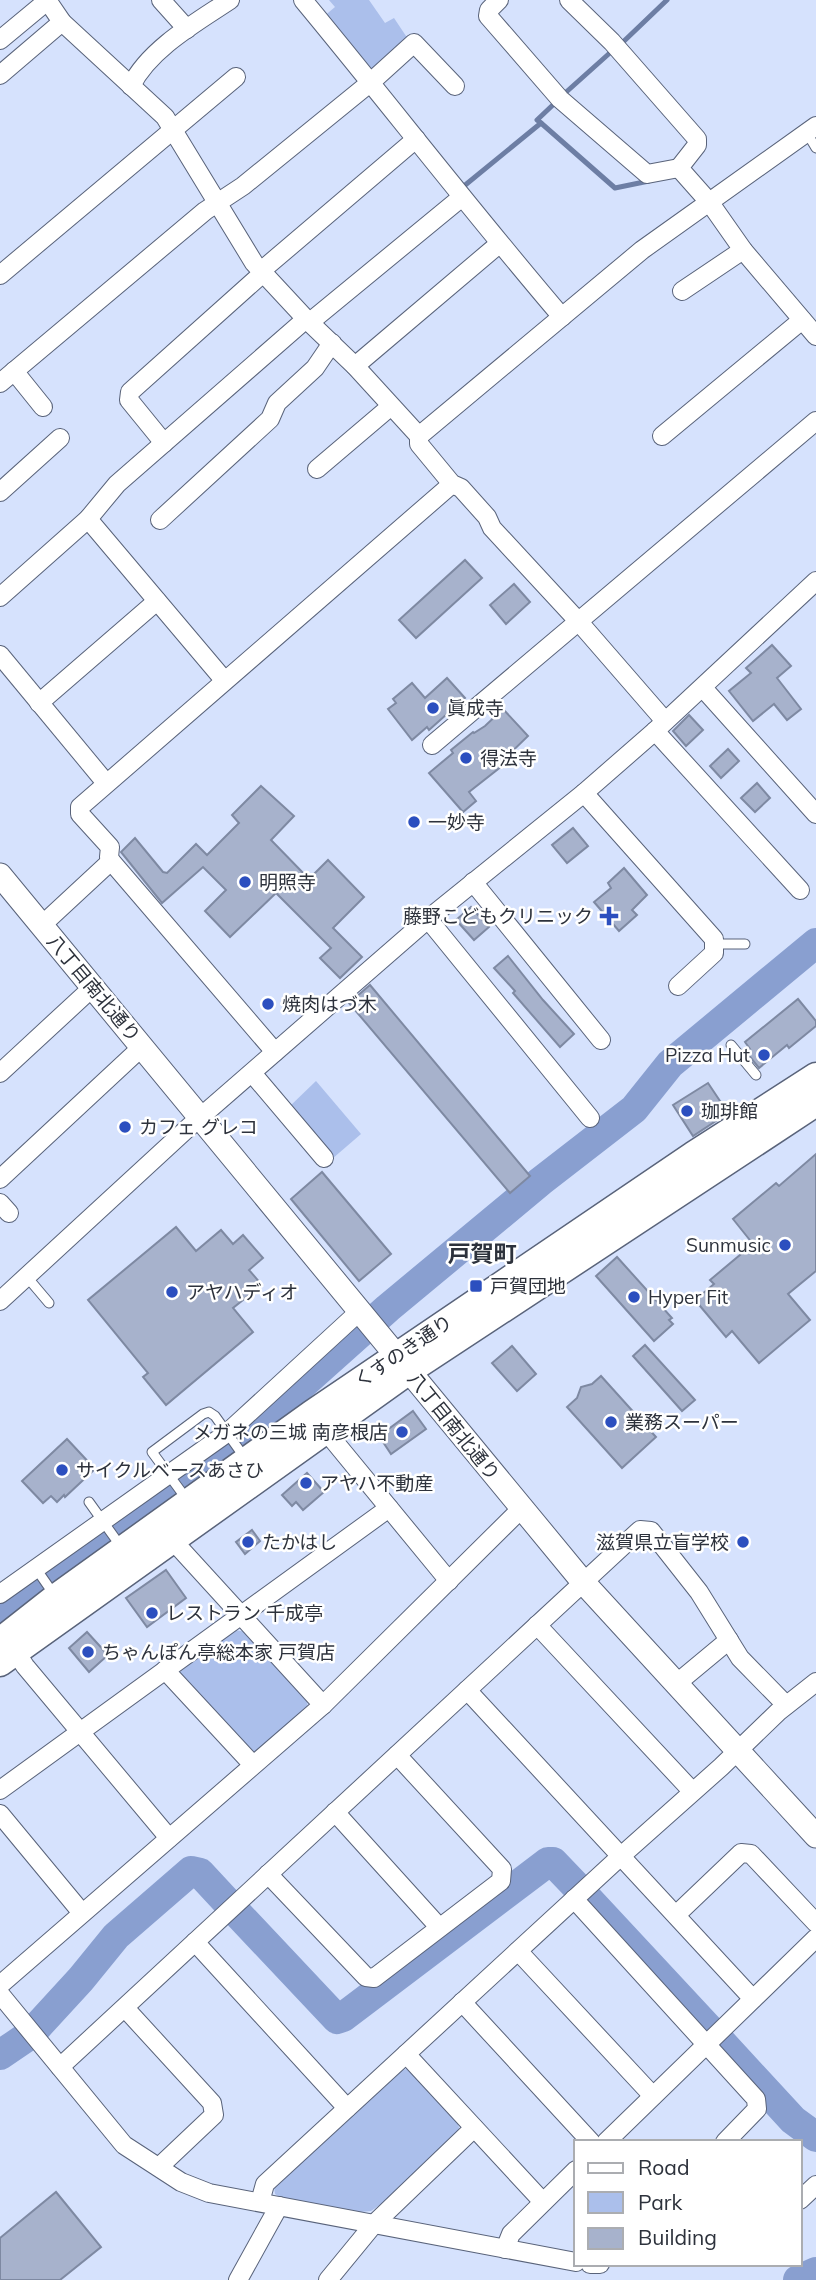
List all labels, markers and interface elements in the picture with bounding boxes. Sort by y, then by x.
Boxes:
place label: 眞成寺 [447,696,504,720]
marker: 眞成寺 [425,700,441,716]
place label: 得法寺 [480,746,537,770]
marker: 得法寺 [458,750,474,766]
place label: 一妙寺 [428,810,485,834]
marker: 一妙寺 [406,814,422,830]
place label: 明照寺 [259,870,316,894]
marker: 明照寺 [237,874,253,890]
place label: 藤野こどもクリニック [403,904,593,928]
marker: 藤野こどもクリニック [599,906,619,926]
street label: 八丁目南北通り [42,929,146,1047]
place label: 焼肉はづ木 [282,992,377,1016]
marker: 焼肉はづ木 [260,996,276,1012]
place label: Pizza Hut [665,1043,750,1067]
marker: Pizza Hut [756,1047,772,1063]
place label: 珈琲館 [701,1099,758,1123]
marker: 珈琲館 [679,1103,695,1119]
place label: カフェ グレコ [139,1115,258,1139]
marker: カフェ グレコ [117,1119,133,1135]
place label: Sunmusic [686,1233,771,1257]
marker: Sunmusic [777,1237,793,1253]
district label: 戸賀町 [448,1239,517,1268]
place label: 戸賀団地 [490,1274,566,1298]
marker: 戸賀団地 [468,1278,484,1294]
place label: アヤハディオ [186,1280,298,1304]
marker: アヤハディオ [164,1284,180,1300]
place label: Hyper Fit [648,1285,728,1309]
marker: Hyper Fit [626,1289,642,1305]
street label: くすのき通り [349,1309,457,1393]
street label: 八丁目南北通り [403,1367,505,1485]
place label: 業務スーパー [625,1410,739,1434]
marker: 業務スーパー [603,1414,619,1430]
place label: メガネの三城 南彦根店 [193,1420,388,1444]
marker: メガネの三城 南彦根店 [394,1424,410,1440]
place label: サイクルベースあさひ [76,1458,264,1482]
marker: サイクルベースあさひ [54,1462,70,1478]
place label: アヤハ不動産 [320,1471,434,1495]
marker: アヤハ不動産 [298,1475,314,1491]
place label: たかはし [262,1530,337,1554]
place label: 滋賀県立盲学校 [596,1530,729,1554]
marker: たかはし [240,1534,256,1550]
marker: 滋賀県立盲学校 [735,1534,751,1550]
place label: レストラン 千成亭 [166,1601,323,1625]
marker: レストラン 千成亭 [144,1605,160,1621]
place label: ちゃんぽん亭総本家 戸賀店 [102,1640,335,1664]
marker: ちゃんぽん亭総本家 戸賀店 [80,1644,96,1660]
legend [574,2140,802,2266]
text: Road [638,2154,689,2180]
text: Park [638,2189,682,2215]
text: Building [638,2224,717,2250]

